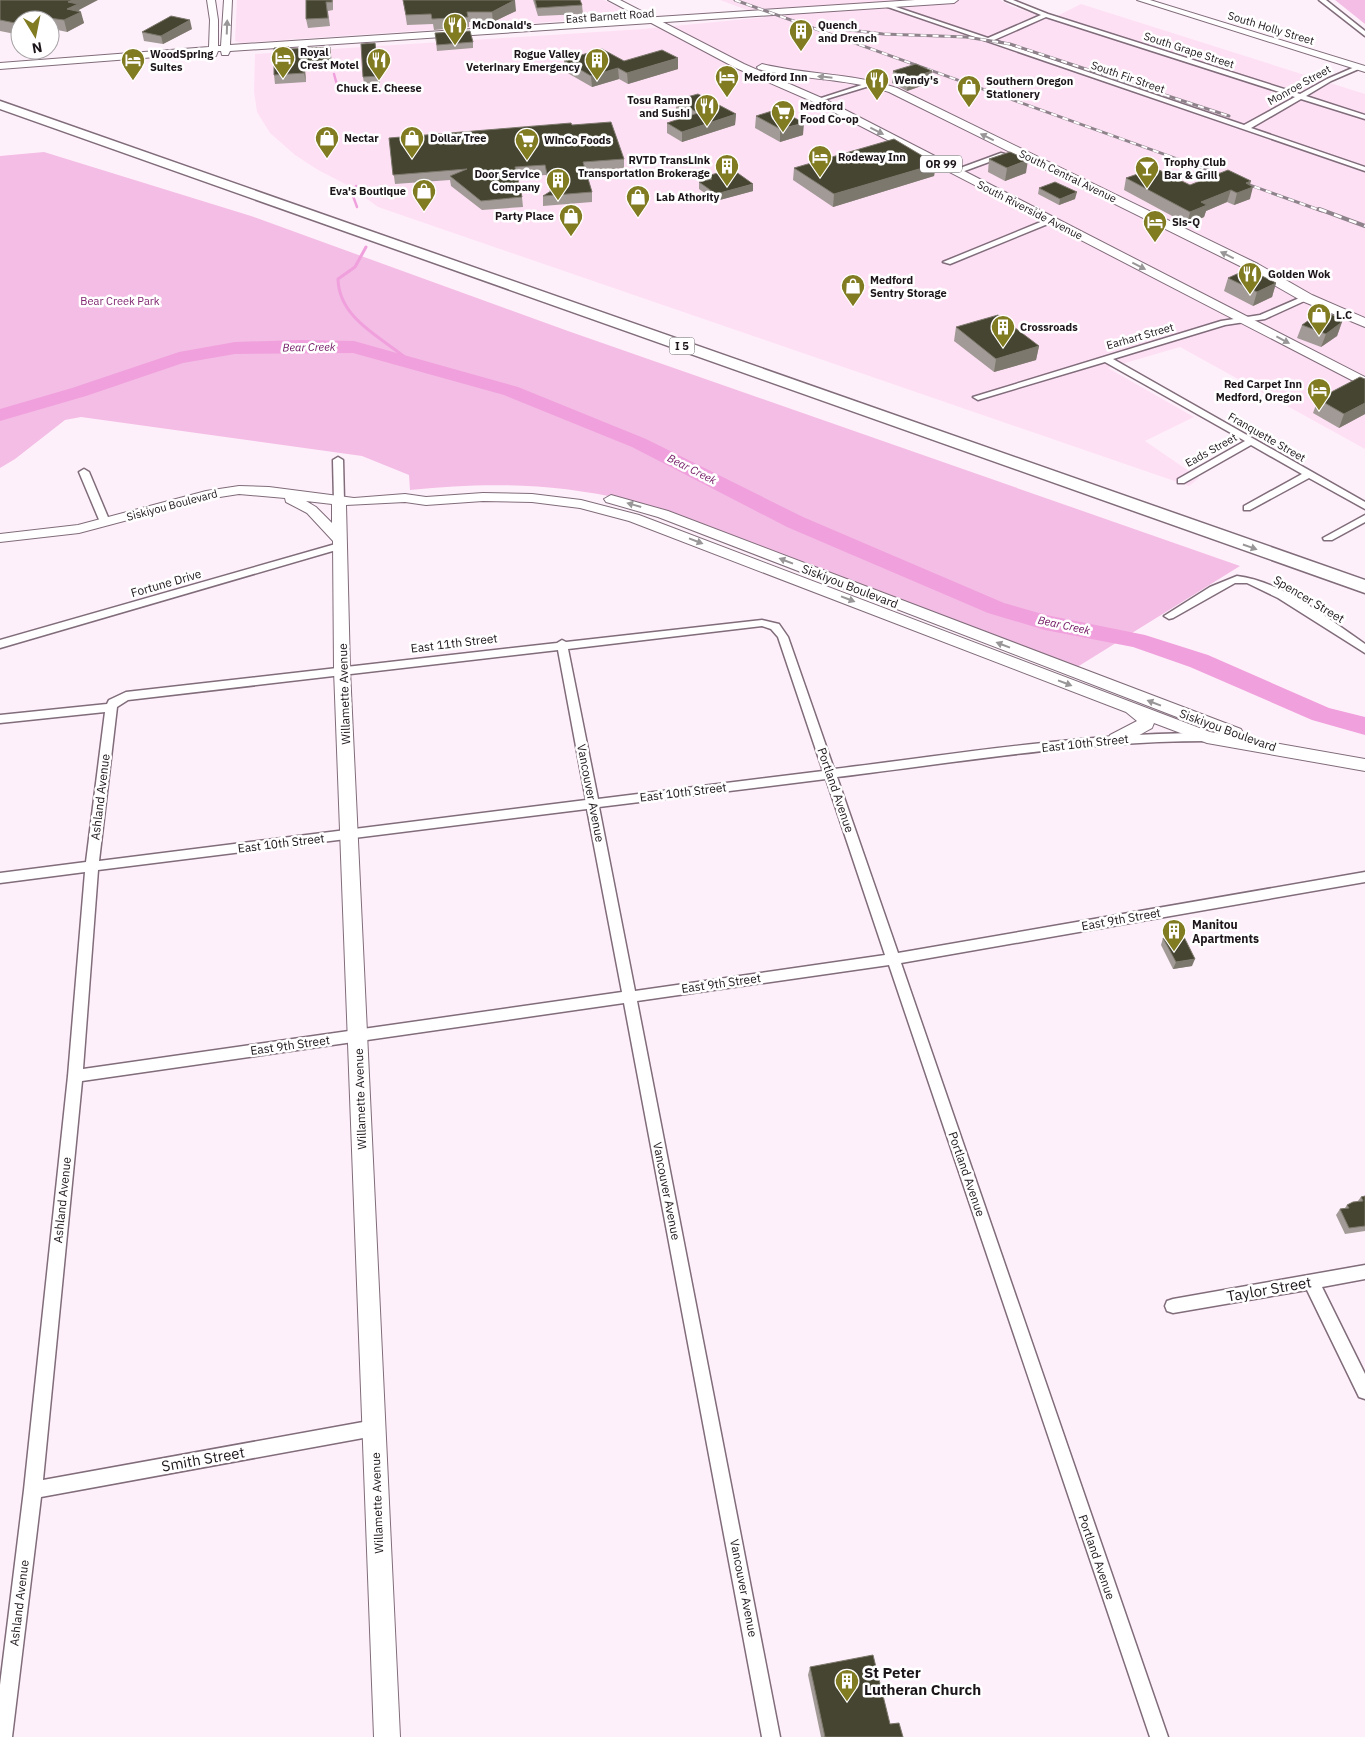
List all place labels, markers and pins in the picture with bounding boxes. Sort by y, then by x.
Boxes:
restaurant icon: McDonald's [442,12,468,46]
place label: McDonald's [472,18,532,32]
building icon: Quench and Drench [788,18,814,52]
place label: Quench and Drench [818,18,877,45]
hotel icon: Royal Crest Motel [270,45,296,79]
place label: Royal Crest Motel [300,45,359,72]
hotel icon: WoodSpring Suites [120,47,146,81]
place label: WoodSpring Suites [150,47,214,74]
restaurant icon: Chuck E. Cheese [366,47,392,81]
place label: Rogue Valley Veterinary Emergency [466,47,580,74]
building icon: Rogue Valley Veterinary Emergency [584,47,610,81]
hotel icon: Medford Inn [714,64,740,98]
restaurant icon: Wendy's [864,67,890,101]
place label: Medford Inn [744,70,808,84]
place label: Wendy's [894,73,939,87]
shop icon: Southern Oregon Stationery [956,74,982,108]
place label: Southern Oregon Stationery [986,74,1073,101]
place label: Chuck E. Cheese [336,81,422,95]
place label: Tosu Ramen and Sushi [627,93,690,120]
restaurant icon: Tosu Ramen and Sushi [694,93,720,127]
supermarket icon: Medford Food Co-op [770,99,796,133]
place label: Medford Food Co-op [800,99,859,126]
shop icon: Nectar [314,125,340,159]
shop icon: Dollar Tree [399,125,425,159]
supermarket icon: WinCo Foods [514,127,540,161]
place label: Nectar [344,131,379,145]
place label: Dollar Tree [430,131,486,145]
place label: WinCo Foods [544,133,612,147]
hotel icon: Rodeway Inn [807,144,833,178]
place label: Rodeway Inn [838,150,906,164]
place label: RVTD TransLink Transportation Brokerage [578,153,711,180]
building icon: RVTD TransLink Transportation Brokerage [714,153,740,187]
bar icon: Trophy Club Bar & Grill [1134,155,1160,189]
place label: Trophy Club Bar & Grill [1164,155,1226,182]
place label: Door Service Company [474,167,540,194]
building icon: Door Service Company [545,167,571,201]
shop icon: Eva's Boutique [411,178,437,212]
place label: Eva's Boutique [329,184,406,198]
shop icon: Lab Athority [625,184,651,218]
place label: Lab Athority [656,190,720,204]
shop icon: Party Place [558,203,584,237]
place label: Party Place [495,209,554,223]
hotel icon: Sis-Q [1142,209,1168,243]
place label: Sis-Q [1172,215,1200,229]
restaurant icon: Golden Wok [1237,261,1263,295]
place label: Golden Wok [1268,267,1331,281]
shop icon: Medford Sentry Storage [840,273,866,307]
place label: Medford Sentry Storage [870,273,947,300]
shop icon: L.C [1306,302,1332,336]
place label: L.C [1336,308,1352,322]
building icon: Crossroads [990,314,1016,348]
place label: Crossroads [1020,320,1078,334]
place label: Red Carpet Inn Medford, Oregon [1216,377,1302,404]
hotel icon: Red Carpet Inn Medford, Oregon [1306,377,1332,411]
place label: Manitou Apartments [1192,917,1259,946]
building icon: Manitou Apartments [1161,918,1187,952]
place label: St Peter Lutheran Church [864,1663,981,1699]
building icon: St Peter Lutheran Church [834,1668,860,1702]

